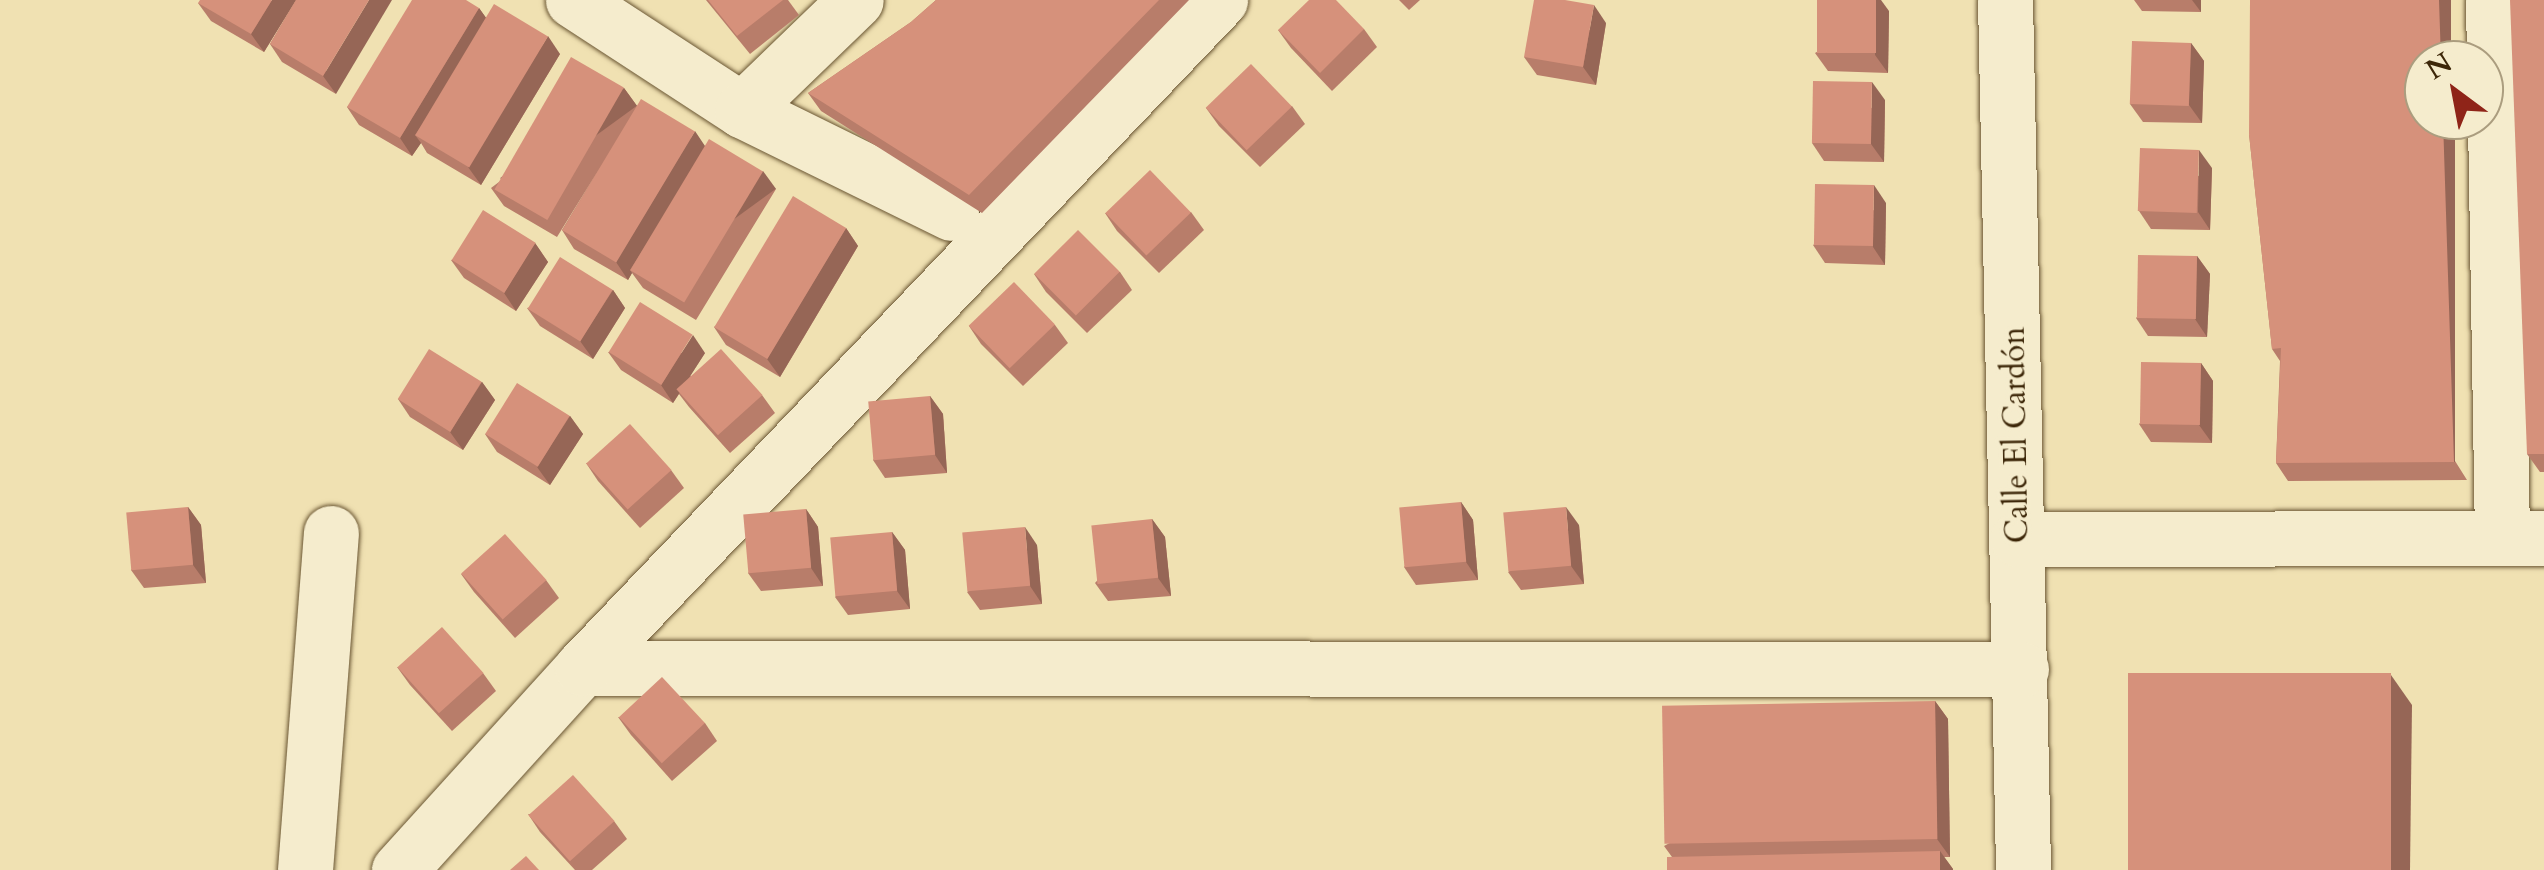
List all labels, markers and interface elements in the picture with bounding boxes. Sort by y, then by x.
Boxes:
north arrow [2404,40,2504,140]
text: N [2419,44,2460,89]
street label: Calle El Cardón [1995,326,2037,544]

